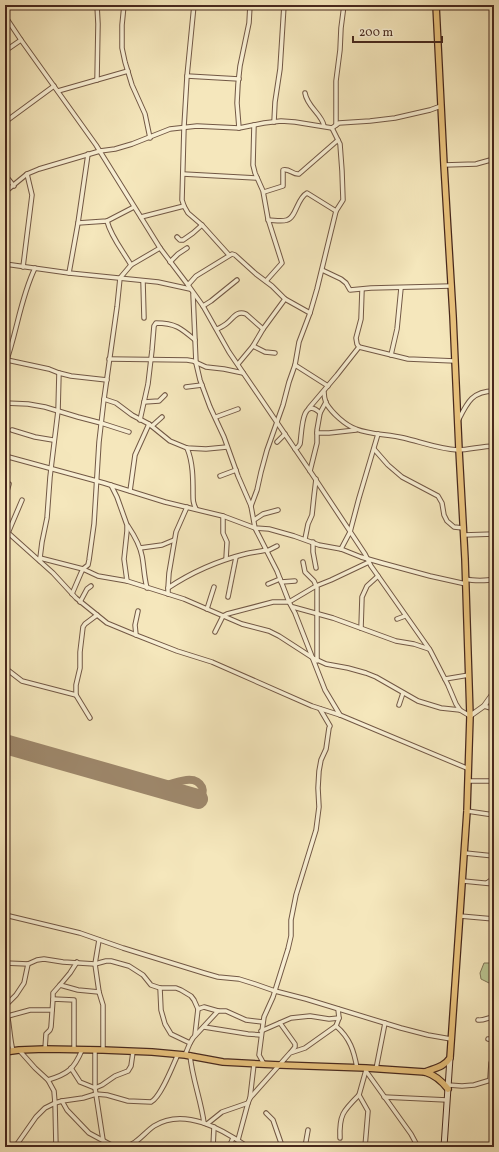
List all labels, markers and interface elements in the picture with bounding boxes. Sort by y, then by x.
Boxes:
scale bar [353,18,442,44]
text: 200 m [359,25,393,41]

